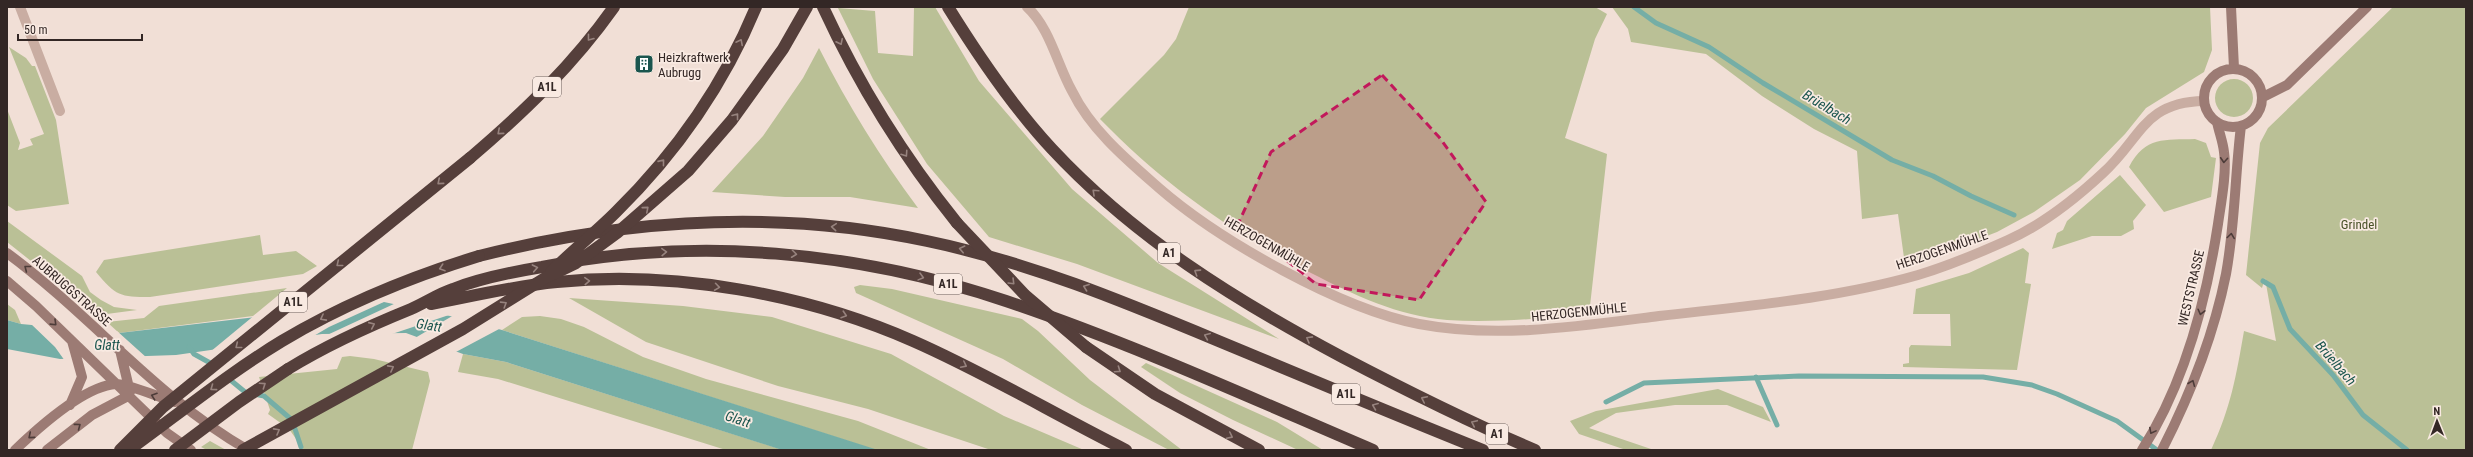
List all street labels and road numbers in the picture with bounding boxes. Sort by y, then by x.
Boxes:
road number: A1L [533,77,561,97]
street label: HERZOGENMÜHLE [1222,214,1312,274]
street label: HERZOGENMÜHLE [1894,227,1990,273]
road number: A1 [1158,243,1180,263]
street label: WESTSTRASSE [2175,248,2207,328]
street label: AUBRUGGSTRASSE [30,253,114,329]
road number: A1L [934,274,962,294]
road number: A1L [279,292,307,312]
street label: HERZOGENMÜHLE [1531,300,1627,324]
road number: A1L [1332,384,1360,404]
road number: A1 [1486,424,1508,444]

